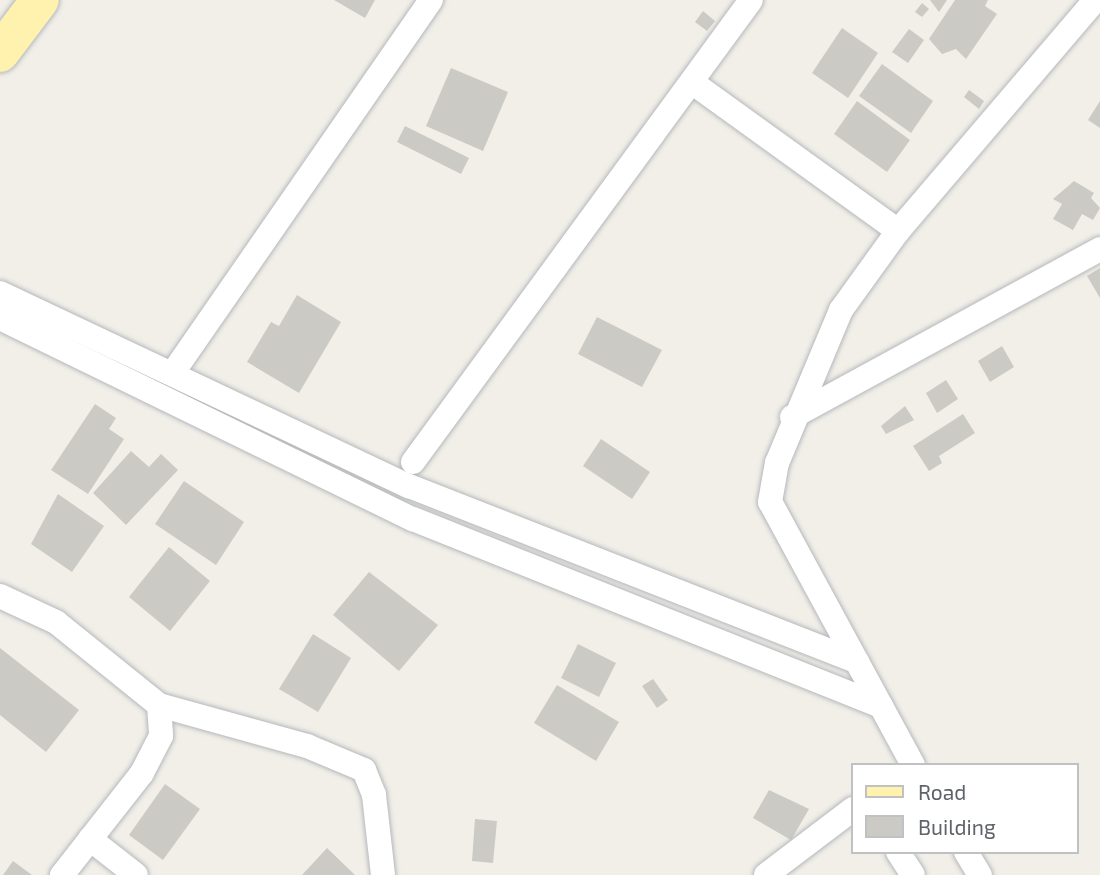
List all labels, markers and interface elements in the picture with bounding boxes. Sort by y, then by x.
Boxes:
legend [852,763,1079,854]
text: Road [918,779,966,804]
text: Building [918,814,996,839]

